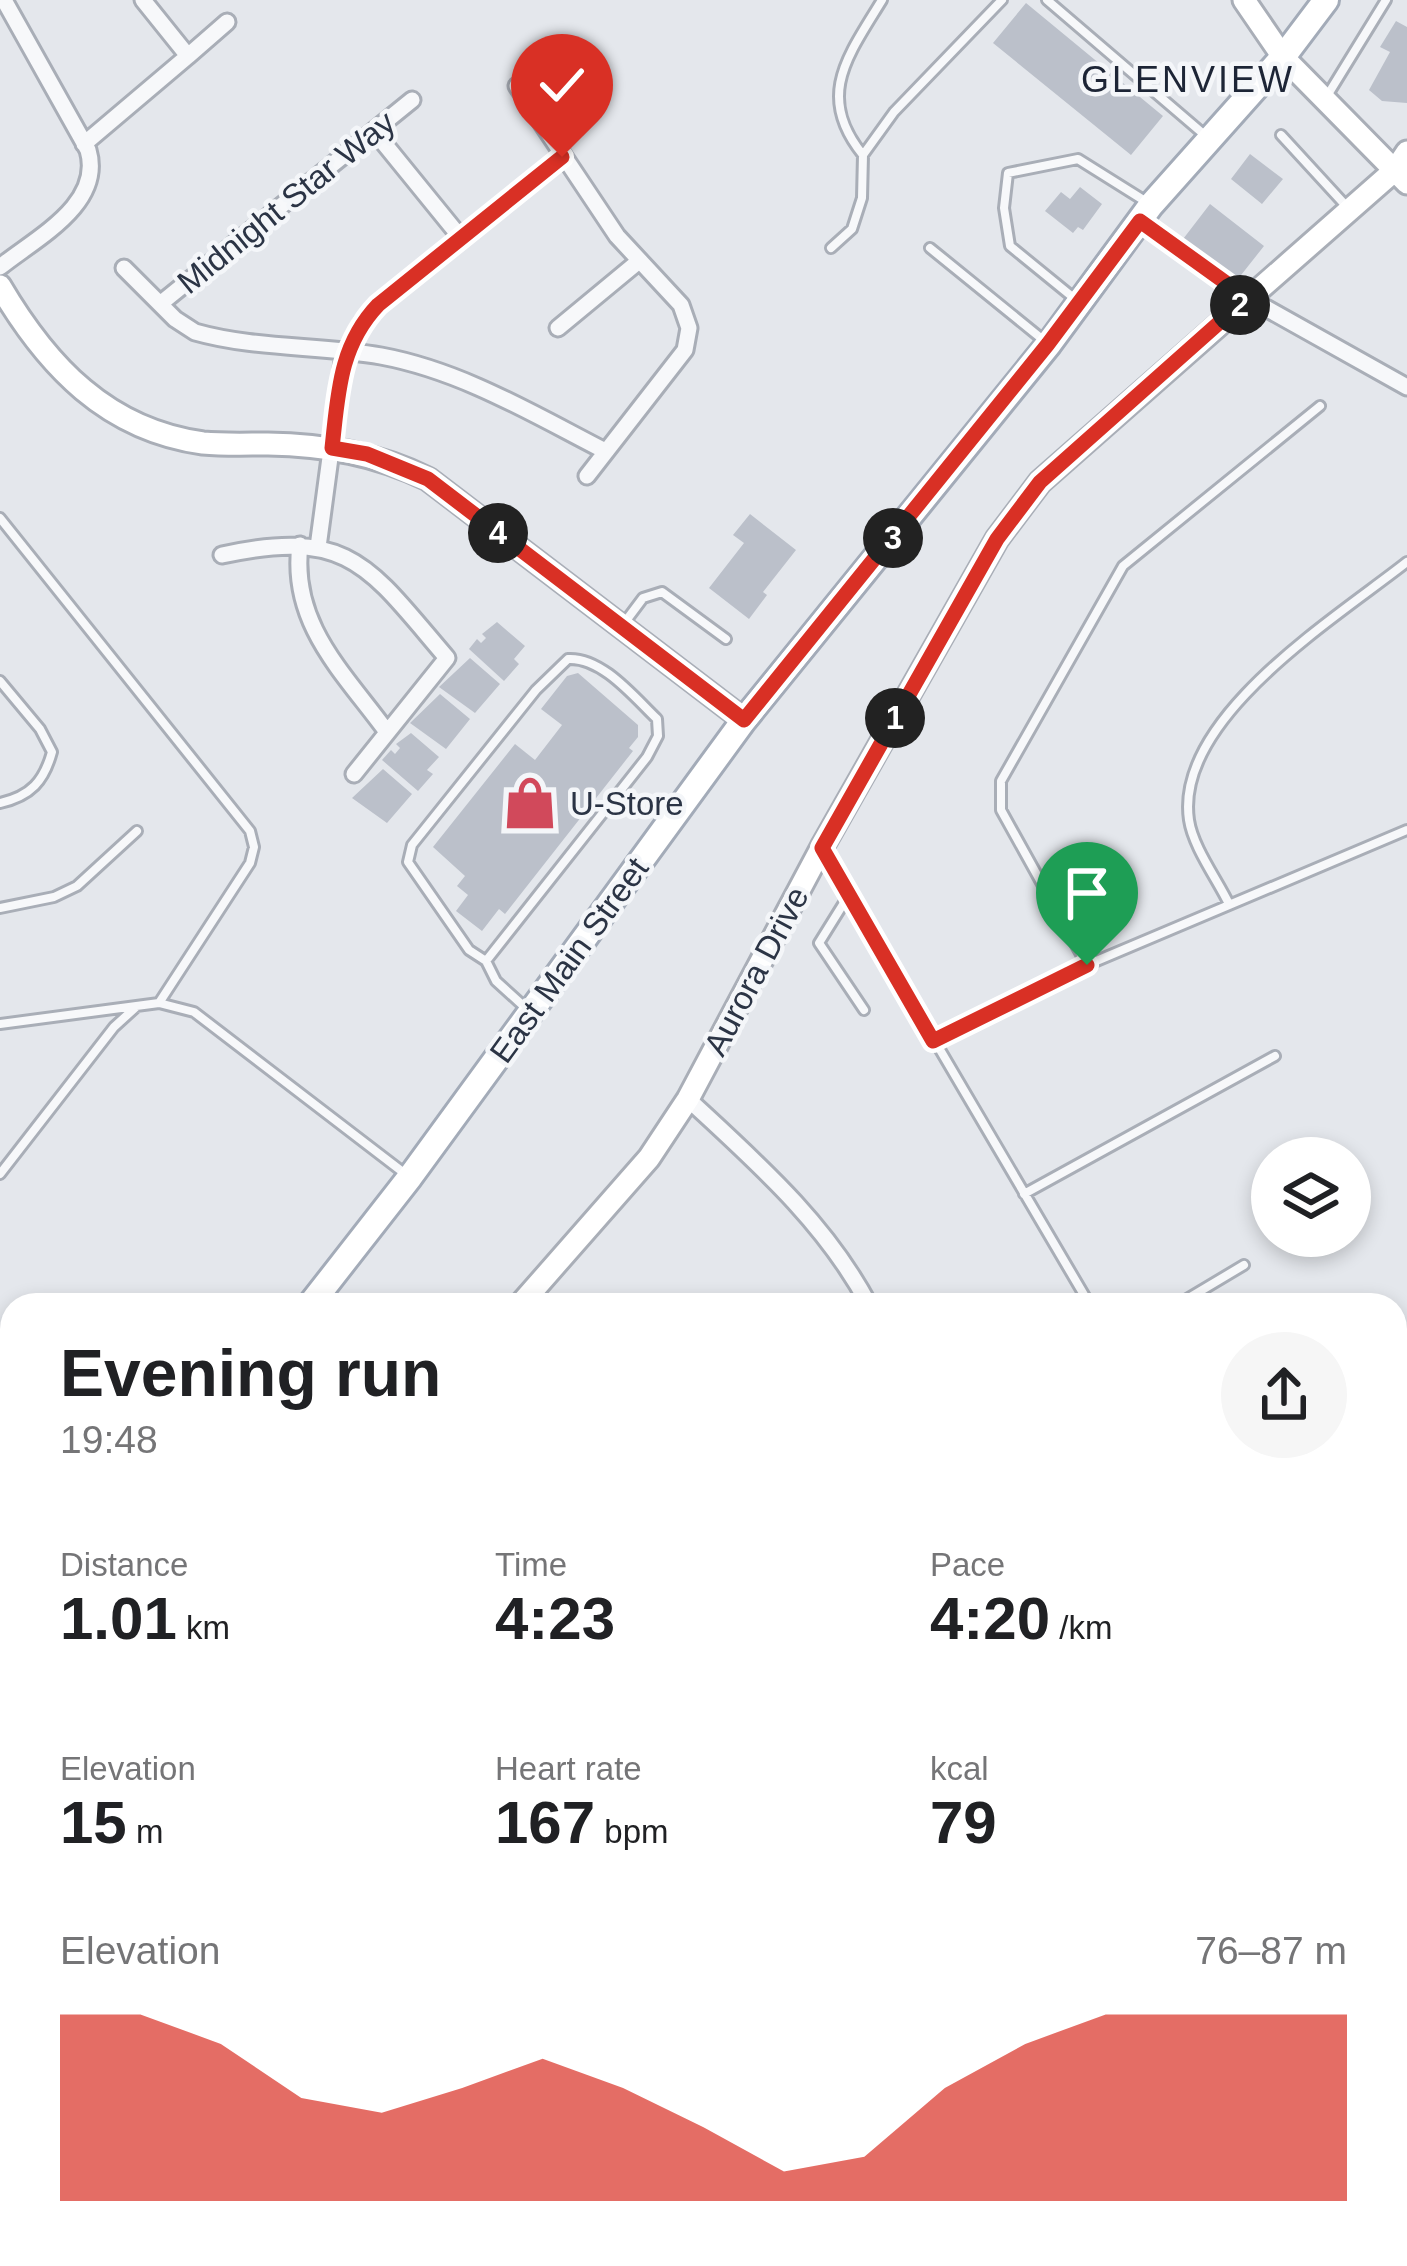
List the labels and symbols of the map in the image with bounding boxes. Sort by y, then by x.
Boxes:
pin [511,34,613,157]
district label: GLENVIEW [1081,59,1295,100]
street label: Midnight Star Way [170,103,402,301]
pin: 2 [1210,275,1270,335]
pin: 4 [468,503,528,563]
pin: 3 [863,508,923,568]
pin: 1 [865,688,925,748]
shop icon: U-Store [501,774,559,832]
place label: U-Store [570,785,684,822]
pin [1036,842,1138,965]
street label: East Main Street [482,850,656,1070]
street label: Aurora Drive [696,881,816,1061]

